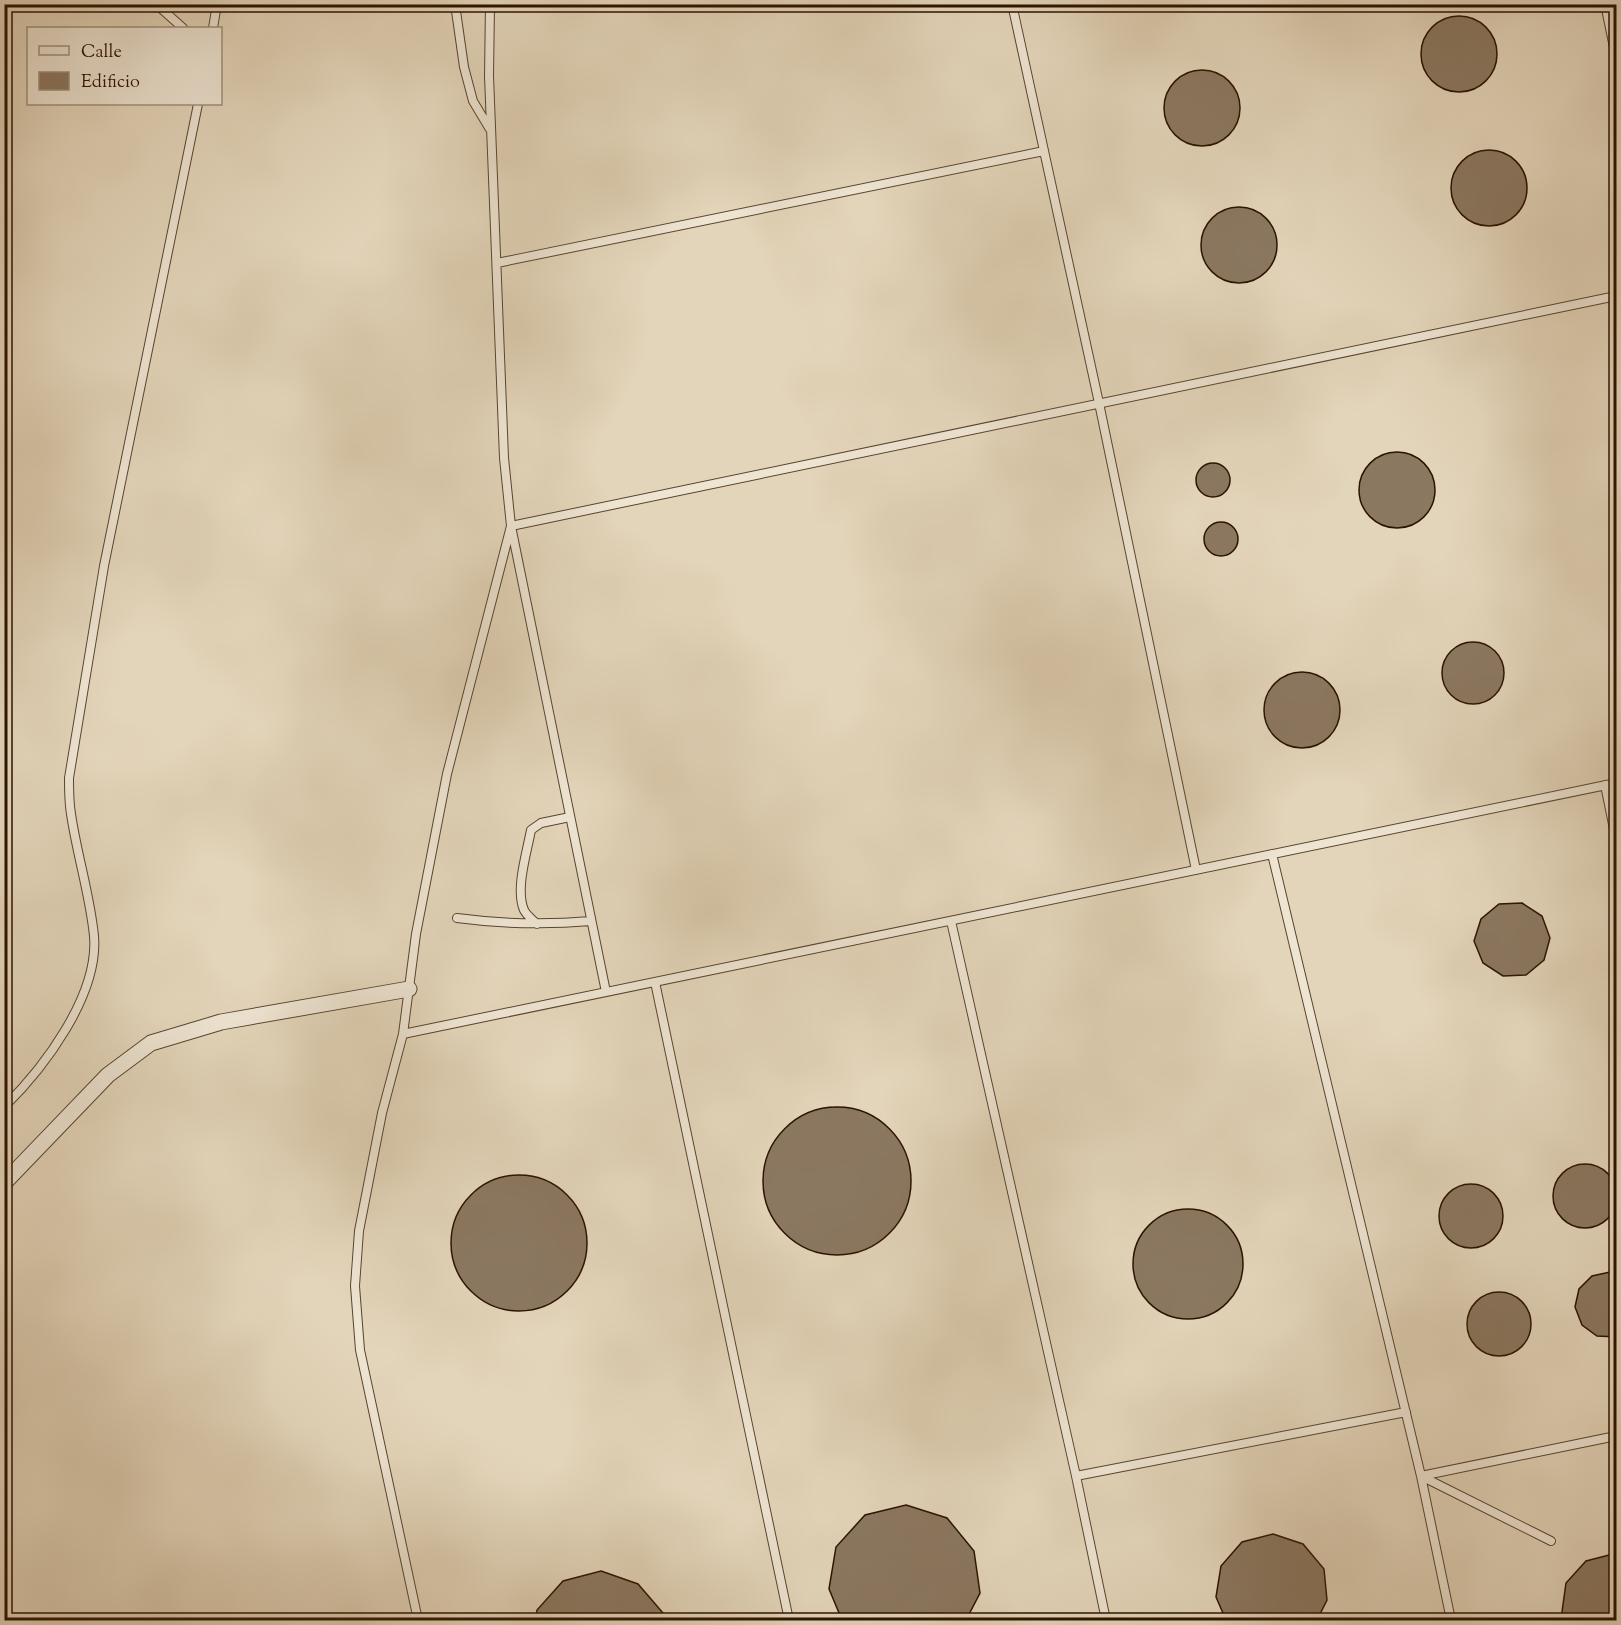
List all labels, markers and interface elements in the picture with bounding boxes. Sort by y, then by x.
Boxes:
legend [27,27,222,105]
text: Calle [81,40,122,66]
text: Edificio [81,70,140,96]

